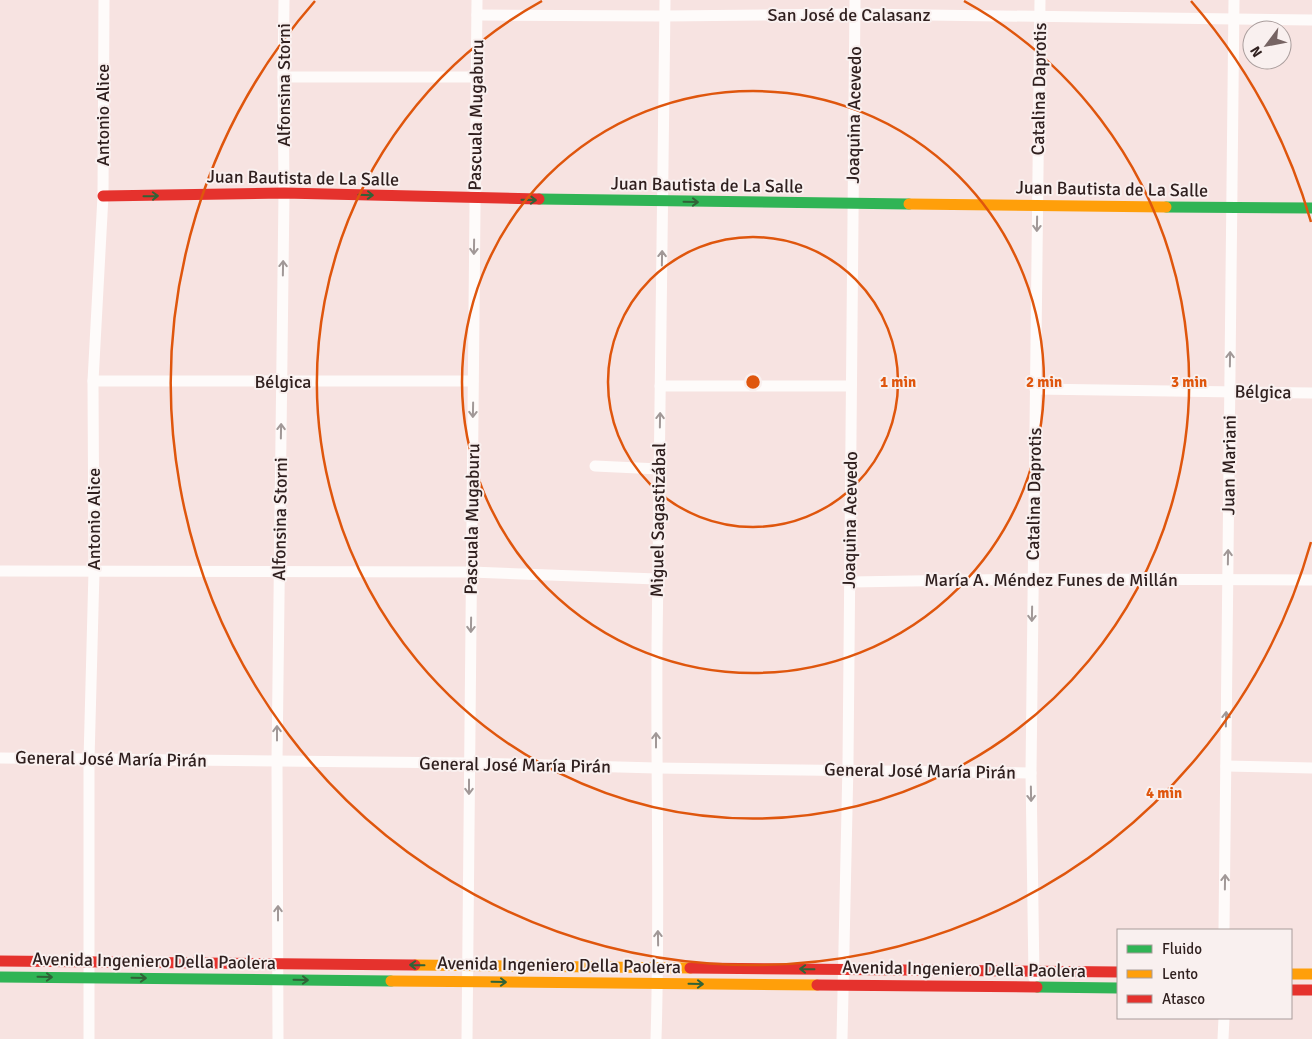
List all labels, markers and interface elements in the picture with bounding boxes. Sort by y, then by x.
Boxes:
street label: San José de Calasanz [768,4,930,26]
north arrow [1242,20,1292,70]
street label: Catalina Daprotis [1027,22,1051,156]
street label: Alfonsina Storni [273,23,295,147]
street label: Pascuala Mugaburu [464,39,488,191]
text: N [1247,43,1266,60]
street label: Joaquina Acevedo [842,46,866,184]
street label: Antonio Alice [92,64,114,166]
street label: Juan Bautista de La Salle [207,165,399,191]
street label: Juan Bautista de La Salle [611,172,803,198]
street label: Juan Bautista de La Salle [1016,176,1208,202]
one-way arrow [143,191,159,200]
one-way arrow [358,191,374,200]
one-way arrow [521,195,537,204]
one-way arrow [683,197,699,207]
one-way arrow [1032,215,1042,231]
one-way arrow [469,239,479,255]
one-way arrow [657,250,666,266]
one-way arrow [278,261,288,277]
one-way arrow [1225,351,1235,368]
street label: Bélgica [254,371,312,393]
centre of rings [744,373,762,391]
text: 1 min [880,373,916,391]
text: 2 min [1026,373,1062,391]
text: 3 min [1171,373,1207,391]
street label: Bélgica [1234,381,1292,403]
one-way arrow [468,402,478,418]
one-way arrow [655,413,664,429]
street label: Juan Mariani [1217,415,1241,515]
one-way arrow [276,423,286,439]
street label: Catalina Daprotis [1022,427,1046,561]
street label: Miguel Sagastizábal [646,442,670,598]
street label: Pascuala Mugaburu [460,443,484,595]
street label: Joaquina Acevedo [838,451,862,589]
street label: Alfonsina Storni [268,457,292,581]
street label: Antonio Alice [83,468,105,570]
one-way arrow [1223,549,1233,565]
street label: María A. Méndez Funes de Millán [924,569,1178,591]
one-way arrow [1028,605,1037,621]
one-way arrow [466,616,476,633]
one-way arrow [1221,711,1231,728]
one-way arrow [273,725,282,741]
one-way arrow [651,733,661,749]
street label: General José María Pirán [15,746,207,772]
street label: General José María Pirán [419,752,611,778]
street label: General José María Pirán [824,758,1016,784]
one-way arrow [464,779,474,795]
text: 4 min [1146,784,1182,802]
one-way arrow [1026,785,1036,801]
one-way arrow [1220,874,1230,890]
one-way arrow [273,905,283,922]
legend [1117,929,1292,1019]
one-way arrow [653,930,663,946]
text: Fluido [1162,940,1202,958]
street label: Avenida Ingeniero Della Paolera [32,948,276,974]
street label: Avenida Ingeniero Della Paolera [437,952,681,978]
street label: Avenida Ingeniero Della Paolera [842,956,1086,982]
one-way arrow [409,960,426,970]
one-way arrow [799,964,816,974]
text: Lento [1162,965,1198,983]
one-way arrow [36,972,53,982]
one-way arrow [130,973,147,983]
one-way arrow [293,975,309,985]
one-way arrow [490,977,507,987]
one-way arrow [688,979,704,989]
text: Atasco [1162,990,1205,1008]

